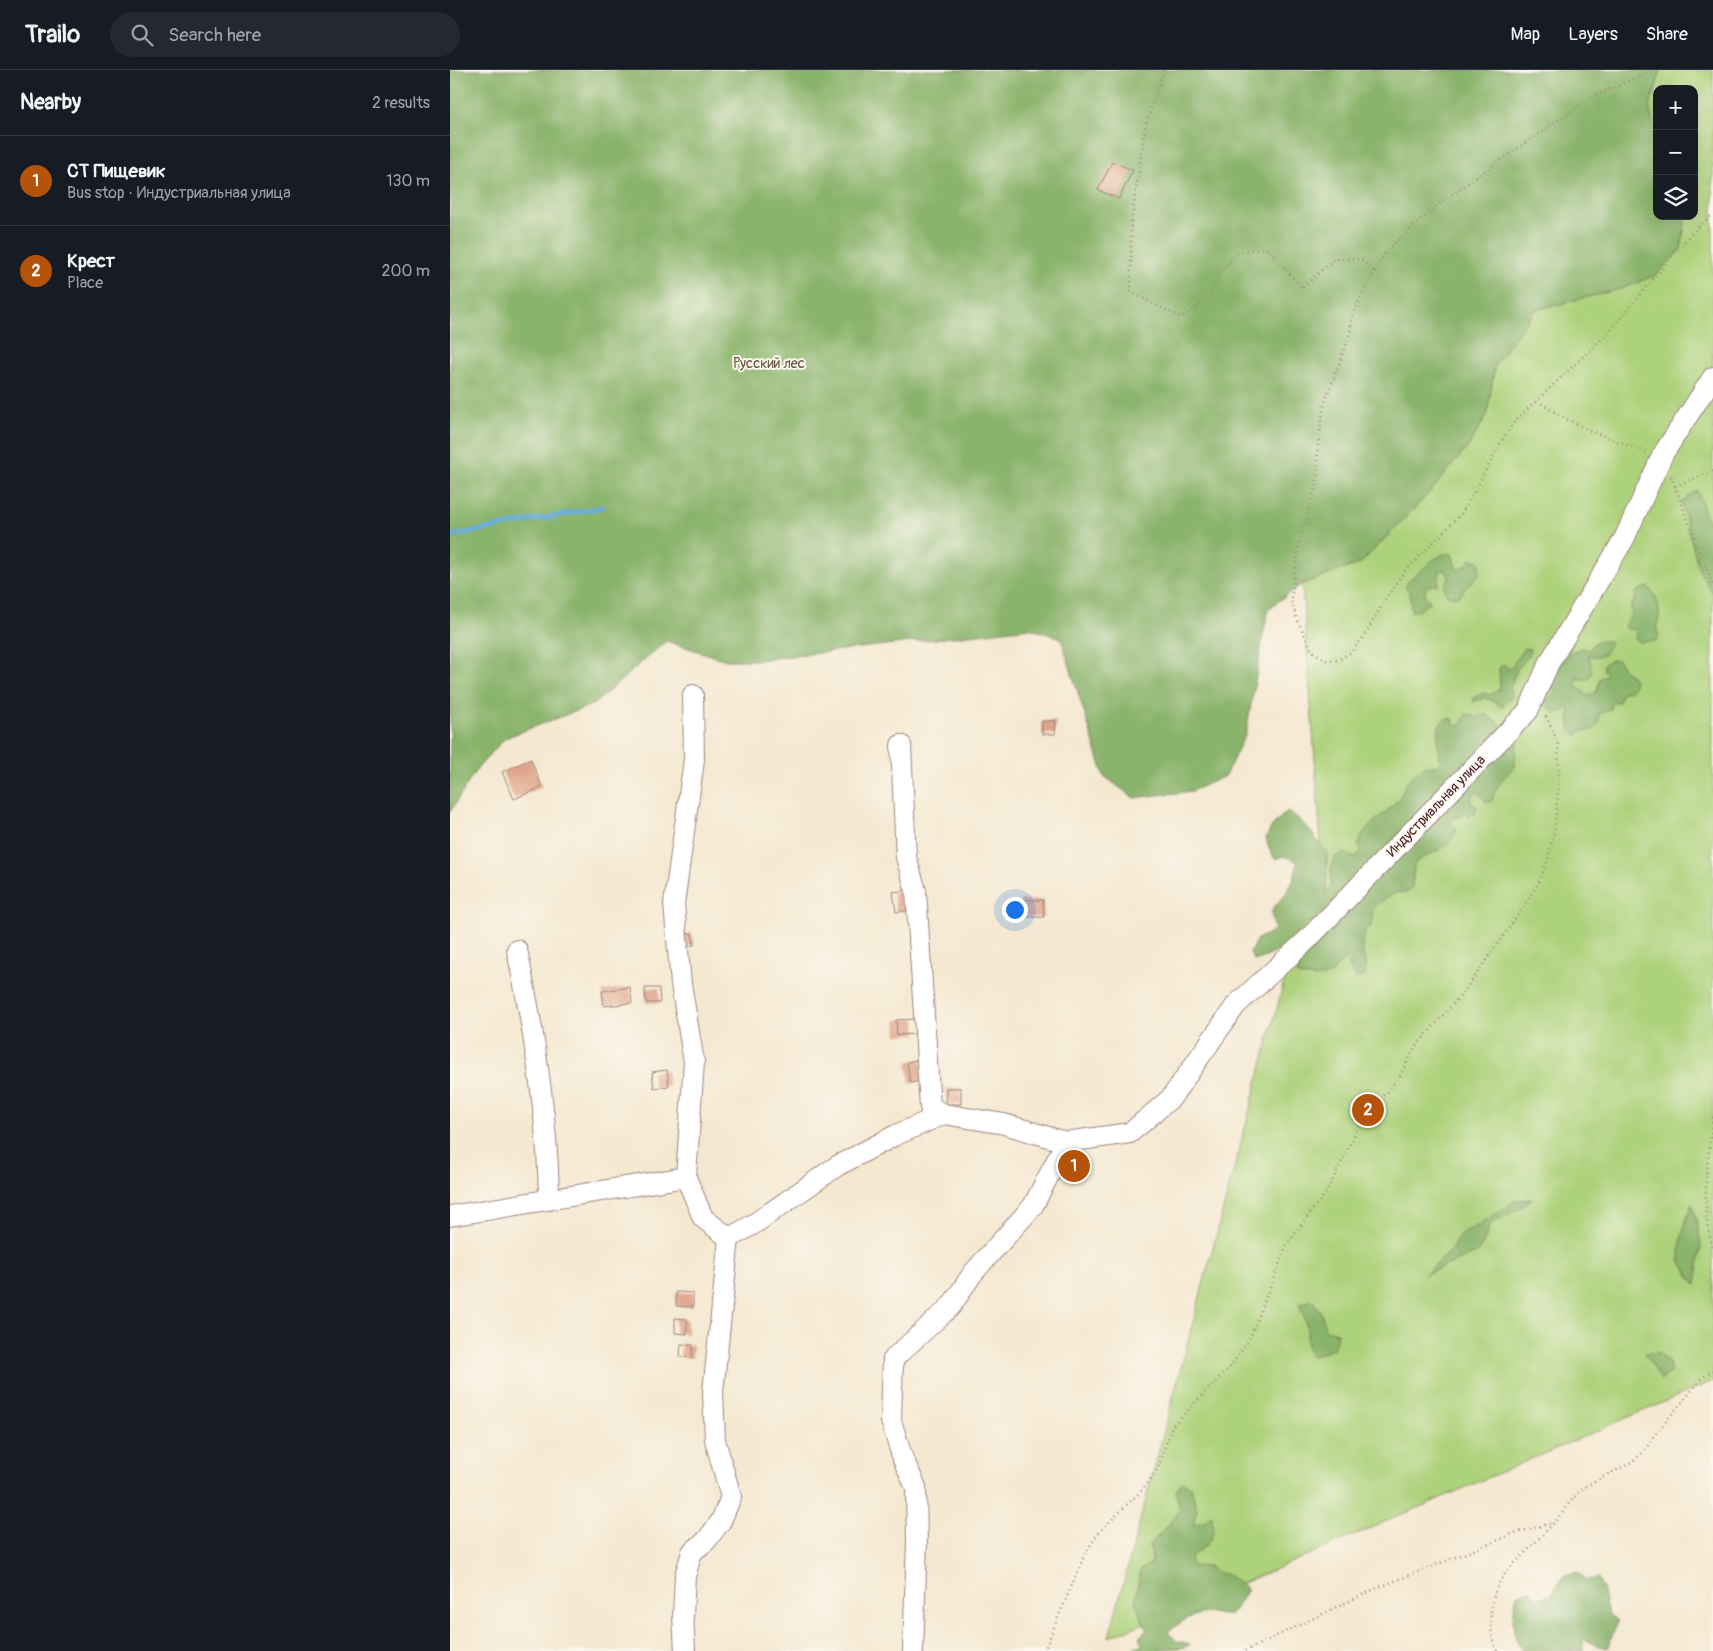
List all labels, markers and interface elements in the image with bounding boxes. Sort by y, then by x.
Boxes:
search box [110,12,460,57]
text: Trailo [25,20,80,49]
icon: search [128,21,156,49]
text: Search here [168,23,261,47]
text: Map [1511,23,1540,46]
text: Layers [1568,23,1618,46]
text: Share [1646,23,1688,46]
map controls [1653,85,1698,220]
button: + [1653,85,1698,130]
text: Nearby [20,89,81,116]
text: 2 results [372,93,430,113]
button: − [1653,130,1698,175]
text: СТ Пищевик [67,159,166,183]
text: 1 [33,171,39,191]
text: 130 m [386,171,430,191]
button: layers [1653,175,1698,220]
text: Bus stop · Индустриальная улица [67,183,291,203]
text: Крест [67,249,115,273]
text: 2 [32,261,40,281]
text: 200 m [382,261,430,281]
text: Place [67,273,103,293]
park label: Русский лес [733,355,805,372]
street label: Индустриальная улица [1383,752,1489,860]
your location [1002,897,1028,923]
pin: 2 [1352,1091,1384,1129]
pin: 1 [1058,1147,1090,1185]

